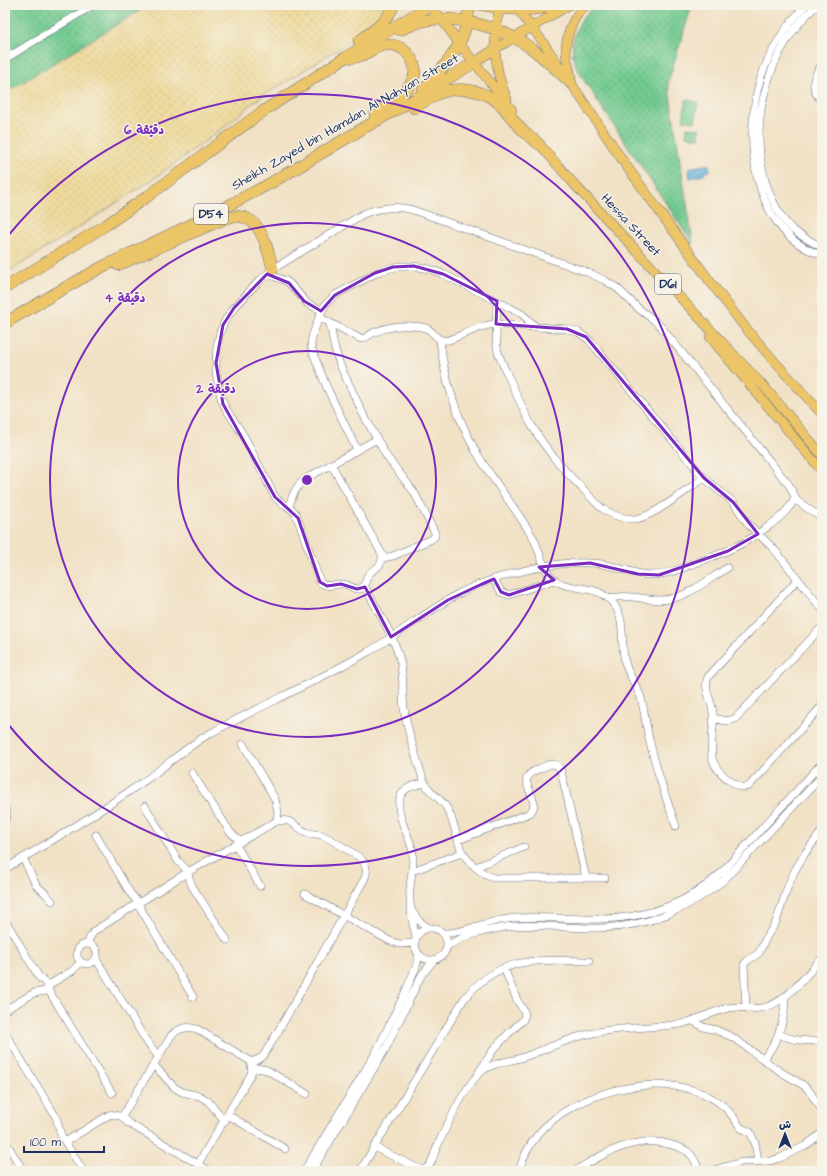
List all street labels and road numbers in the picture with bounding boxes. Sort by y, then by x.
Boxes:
street label: Sheikh Zayed bin Hamdan Al Nahyan Street [228,49,463,195]
street label: Hessa Street [597,190,665,261]
road number: D54 [194,204,228,224]
road number: D61 [655,274,681,294]

